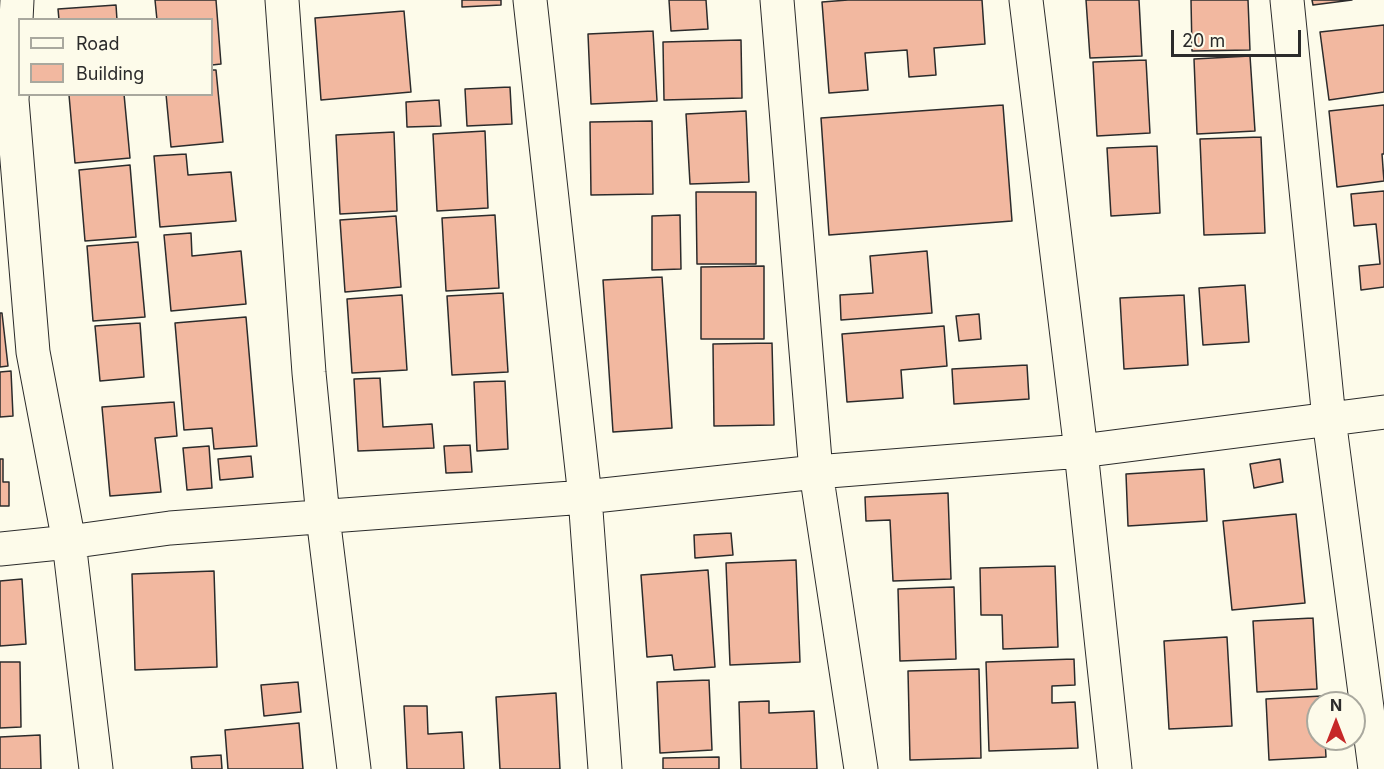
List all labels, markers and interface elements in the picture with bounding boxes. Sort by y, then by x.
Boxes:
legend [18,18,213,96]
scale bar [1174,18,1304,56]
text: 20 m [1182,30,1225,51]
text: Road [76,33,119,54]
text: Building [76,63,144,84]
north arrow [1306,691,1366,751]
text: N [1330,695,1342,715]

